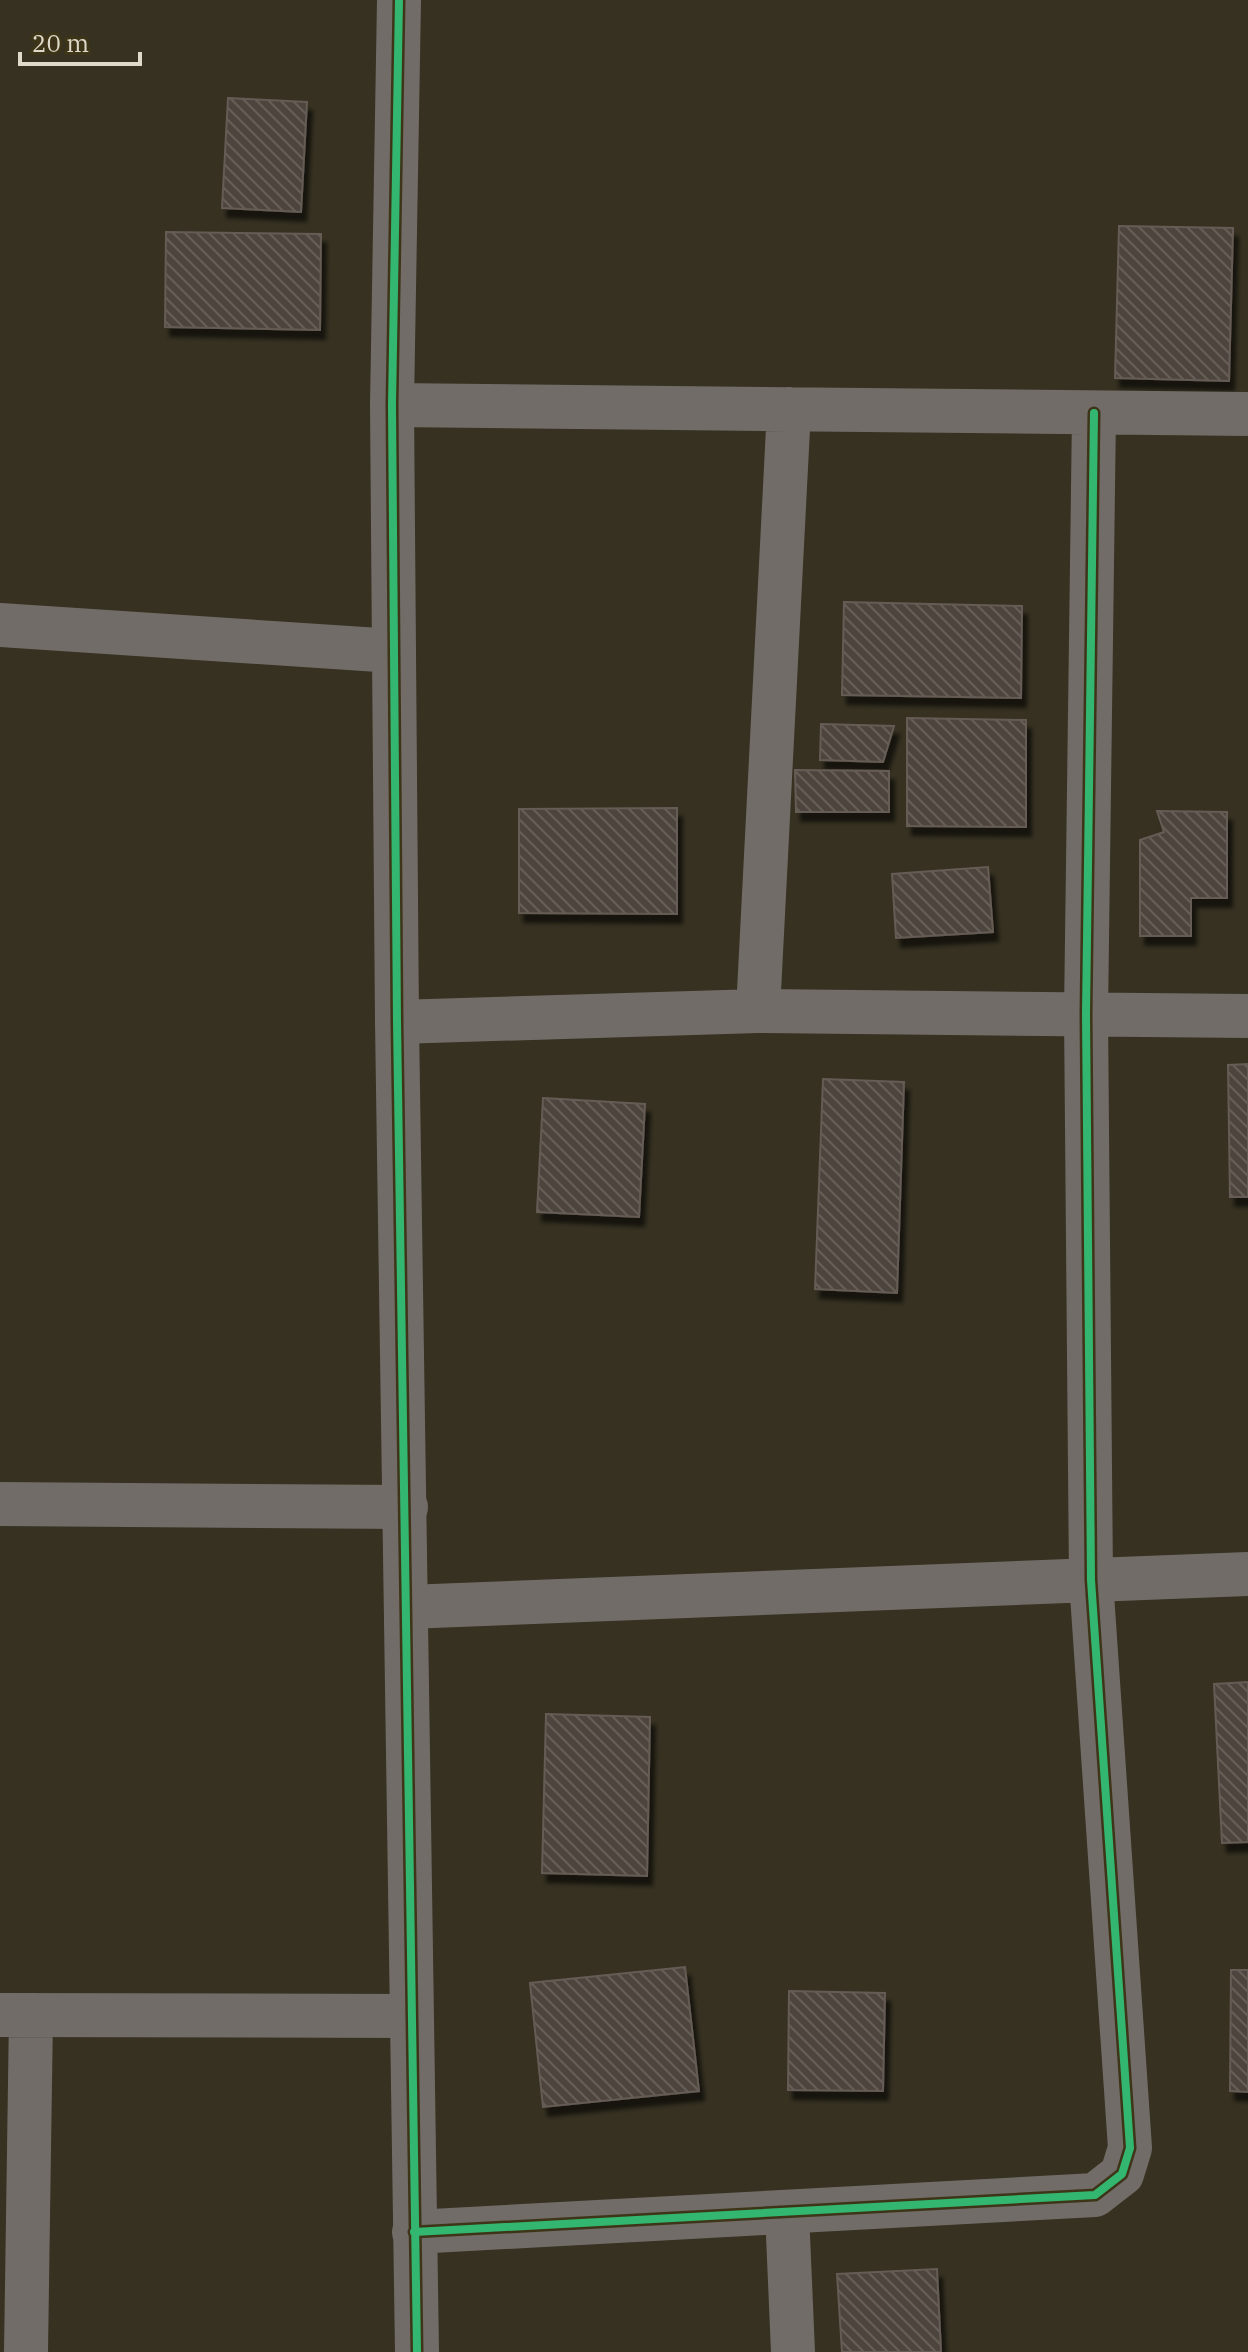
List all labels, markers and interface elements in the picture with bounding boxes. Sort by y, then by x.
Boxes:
scale bar [20,16,140,66]
text: 20 m [32,27,89,59]

